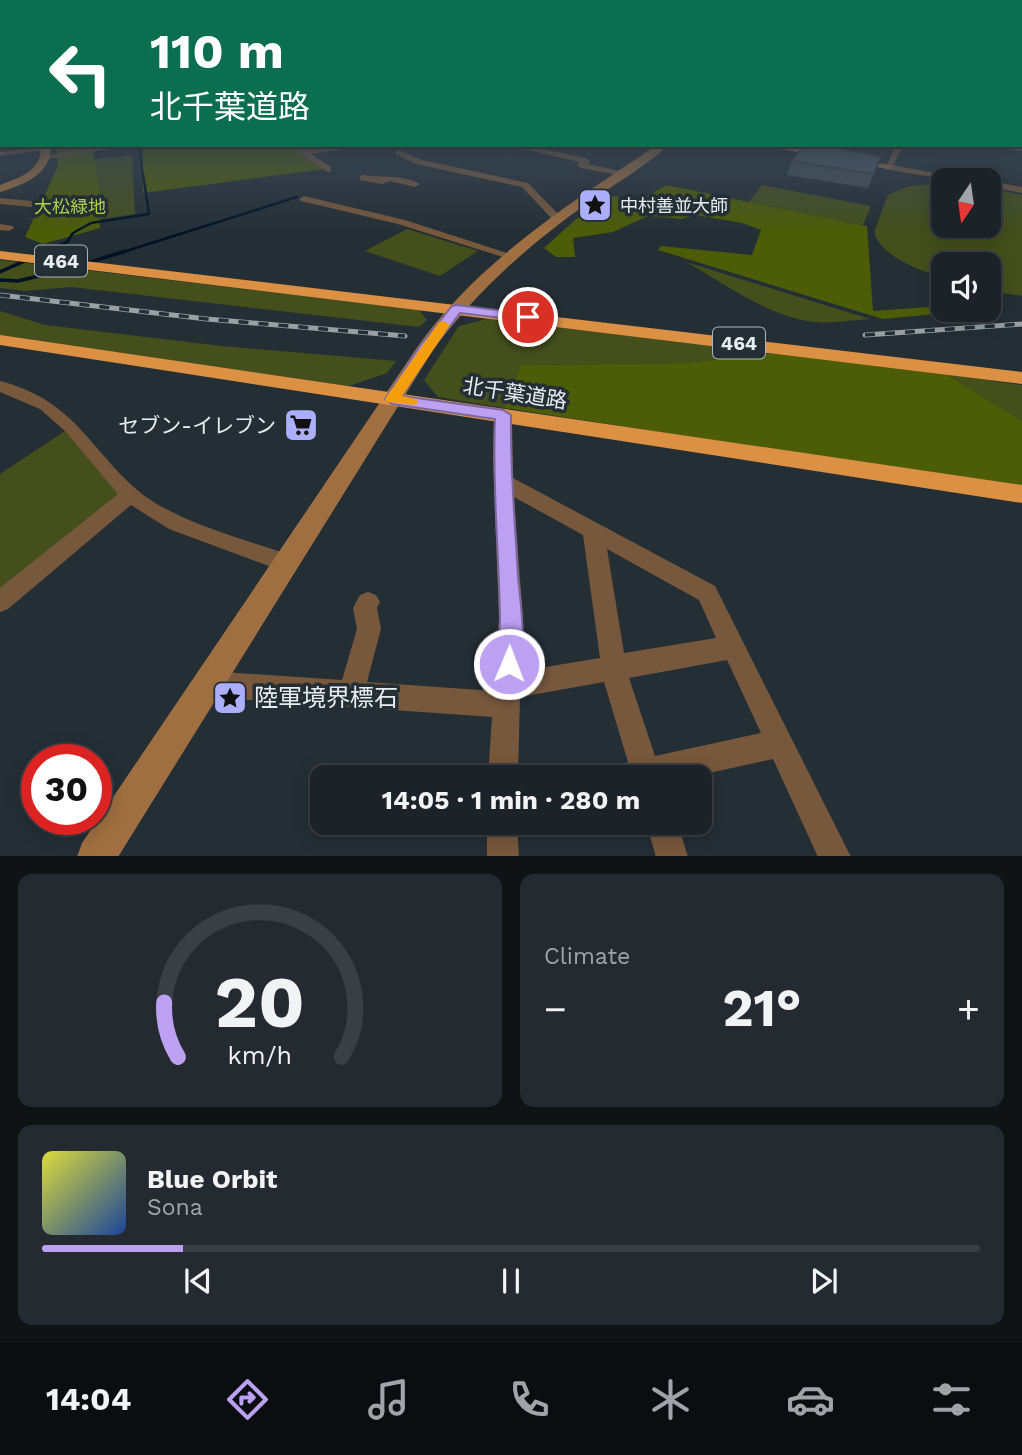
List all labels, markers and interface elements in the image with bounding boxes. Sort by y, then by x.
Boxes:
text: 110 m [150,22,284,80]
icon: left [35,28,126,119]
text: 北千葉道路 [150,88,310,126]
north arrow [931,168,1001,238]
map controls [931,168,1001,322]
place icon: 中村善並大師 [576,186,614,224]
place label: 中村善並大師 [620,195,728,216]
park label: 大松緑地 [34,196,106,217]
road number: 464 [35,246,87,276]
button: sound [931,252,1001,322]
pin [498,287,558,347]
icon: arrive [509,298,547,336]
road number: 464 [713,328,765,358]
street label: 北千葉道路 [461,372,569,414]
supermarket icon: セブン-イレブン [282,406,320,444]
place label: セブン-イレブン [118,413,276,438]
position arrow [472,627,546,701]
place icon: 陸軍境界標石 [211,679,249,717]
place label: 陸軍境界標石 [254,684,398,712]
speed limit sign: 30 [21,744,112,835]
text: 14:05 · 1 min · 280 m [382,785,640,815]
text: Climate [544,943,630,970]
text: 20 [215,959,305,1045]
text: 21° [722,978,802,1039]
text: − [544,987,567,1031]
text: + [957,987,980,1031]
text: km/h [228,1040,292,1069]
text: Blue Orbit [147,1164,277,1194]
text: Sona [147,1194,203,1221]
icon: previous [179,1262,217,1300]
icon: pause [492,1262,530,1300]
icon: next [805,1262,843,1300]
icon: directions [223,1375,272,1424]
icon: music [364,1375,413,1424]
icon: phone [505,1375,554,1424]
icon: climate [646,1375,695,1424]
icon: car [786,1375,835,1424]
icon: filters [927,1375,976,1424]
text: 14:04 [46,1380,131,1418]

